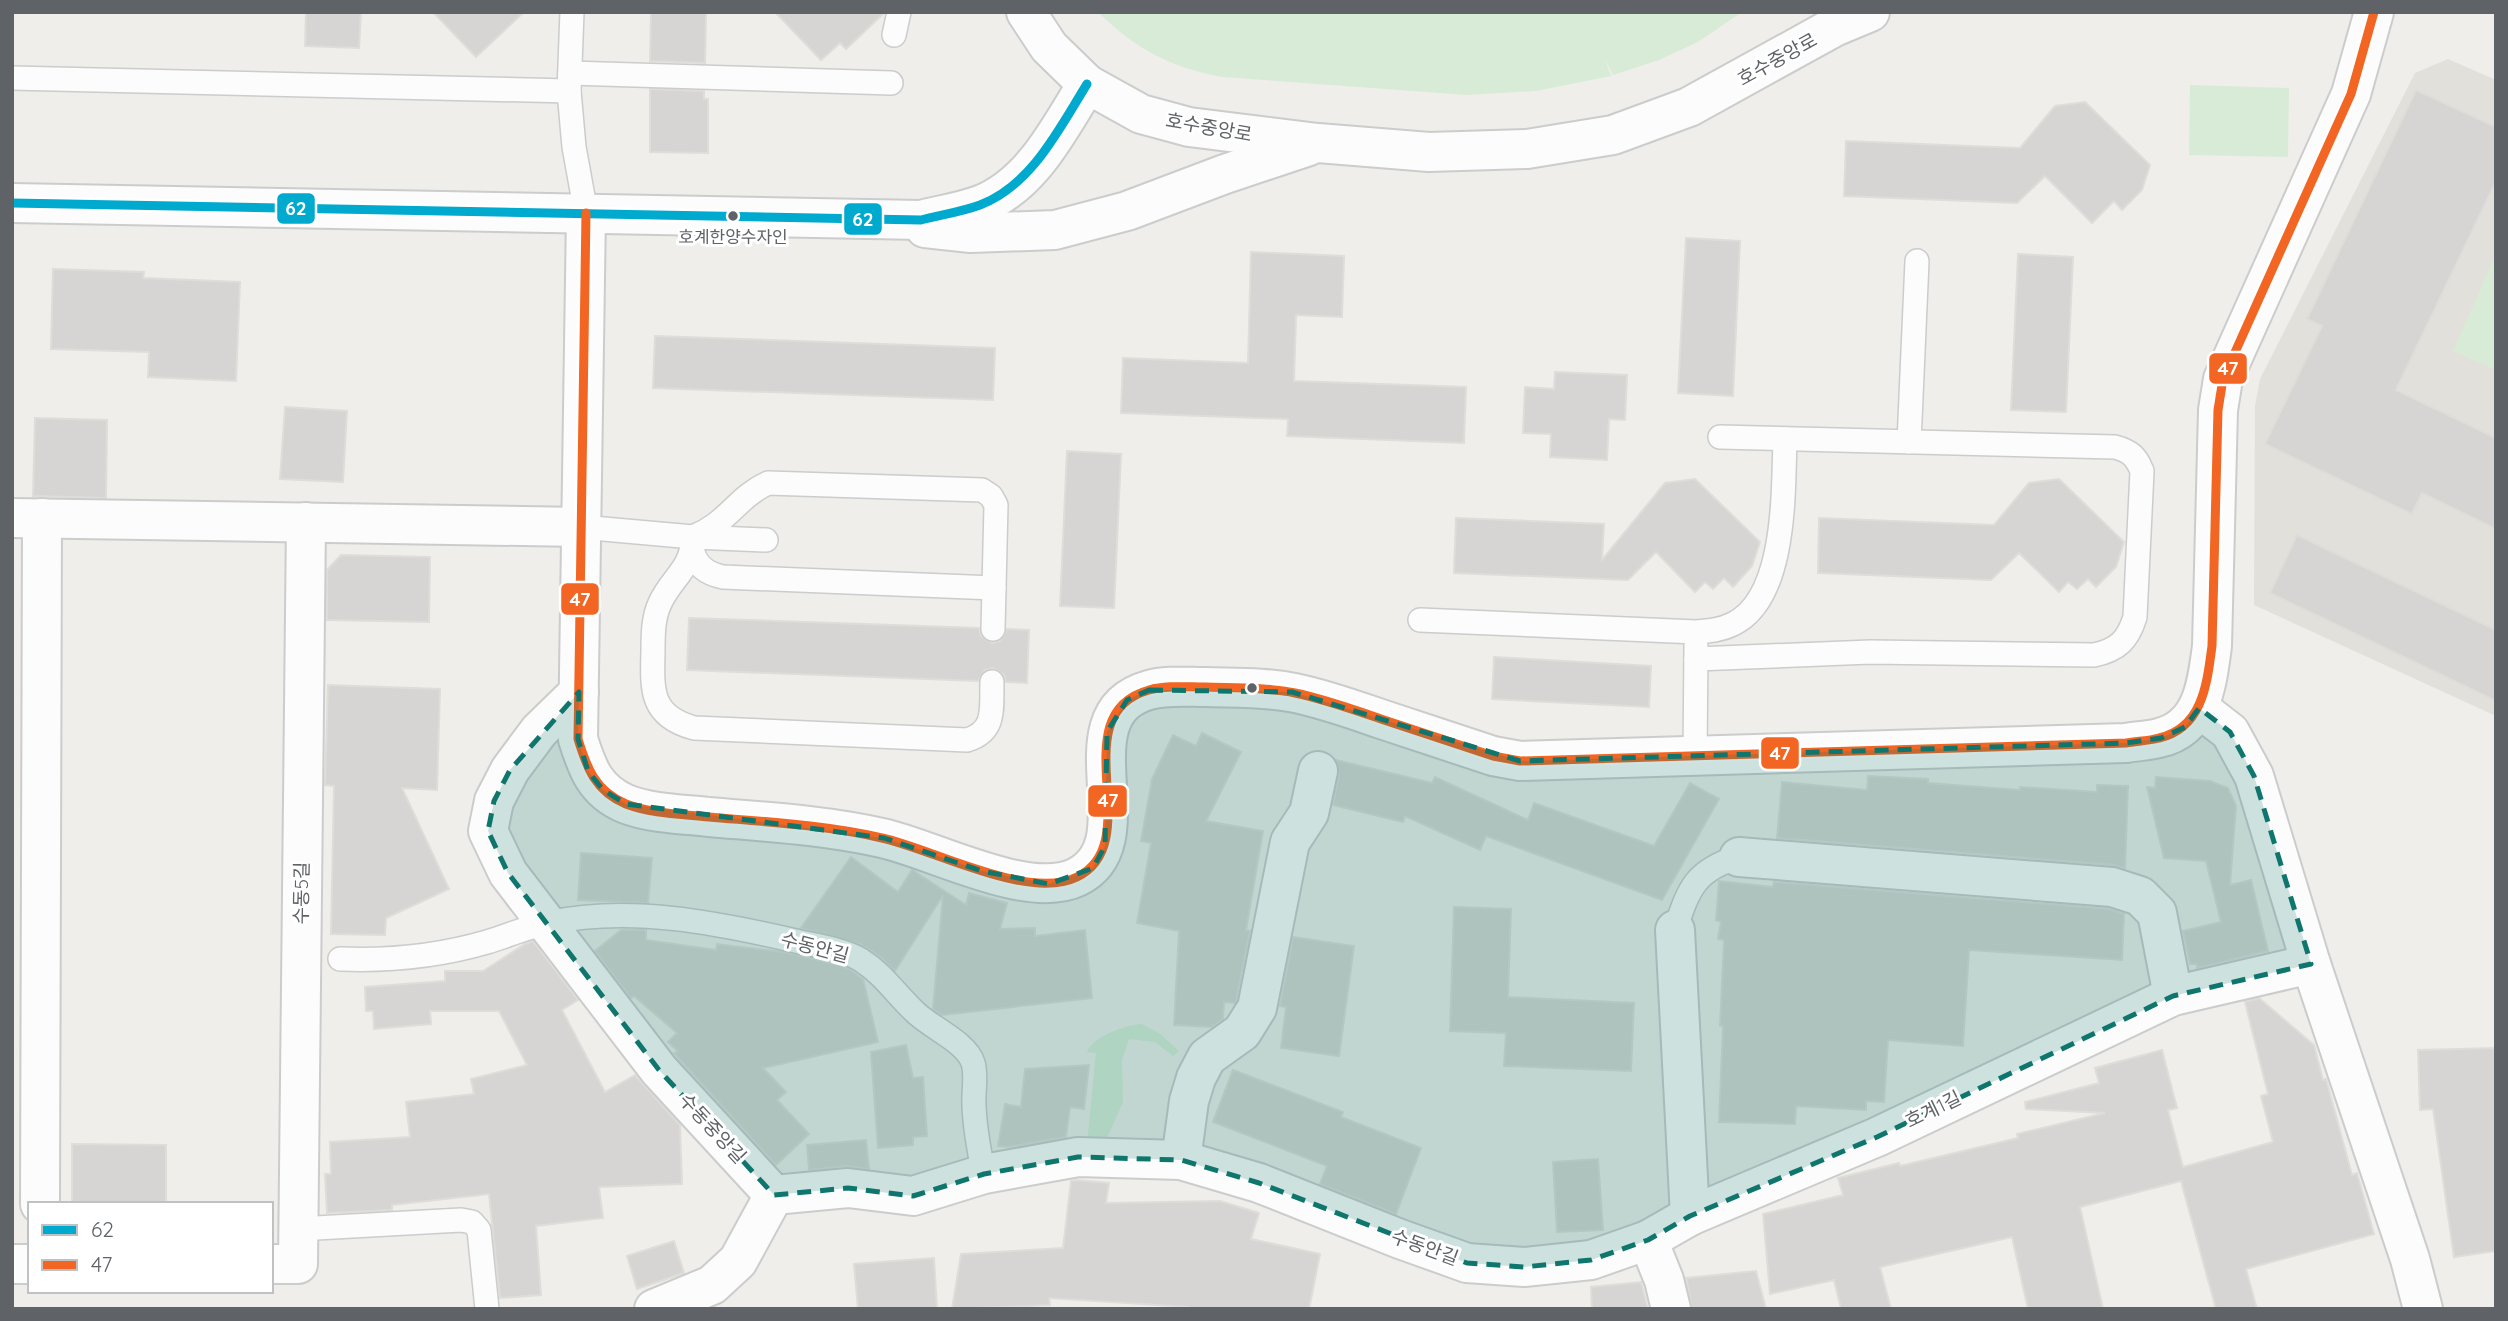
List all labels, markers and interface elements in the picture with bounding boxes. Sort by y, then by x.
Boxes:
street label: 호수중앙로 [1733,27,1821,91]
street label: 호수중앙로 [1164,108,1254,146]
line badge: 62 [276,192,316,225]
text: 62 [285,196,307,220]
line badge: 62 [843,202,883,236]
text: 62 [852,207,874,231]
marker: 호계한양수자인 [726,209,740,223]
place label: 호계한양수자인 [678,226,788,247]
line badge: 47 [2208,352,2248,385]
text: 47 [2217,356,2239,380]
line badge: 47 [560,582,600,616]
text: 47 [569,587,591,611]
unlabelled marker [1245,681,1259,695]
line badge: 47 [1760,736,1800,770]
text: 47 [1769,741,1791,765]
line badge: 47 [1087,784,1128,818]
text: 47 [1097,788,1119,812]
street label: 수동5길 [288,861,314,925]
street label: 수동안길 [778,926,852,968]
street label: 호계1길 [1901,1085,1965,1133]
street label: 수동중앙길 [674,1088,752,1168]
legend [28,1202,273,1293]
text: 62 [91,1216,114,1242]
street label: 수동안길 [1388,1224,1462,1270]
text: 47 [91,1251,112,1277]

